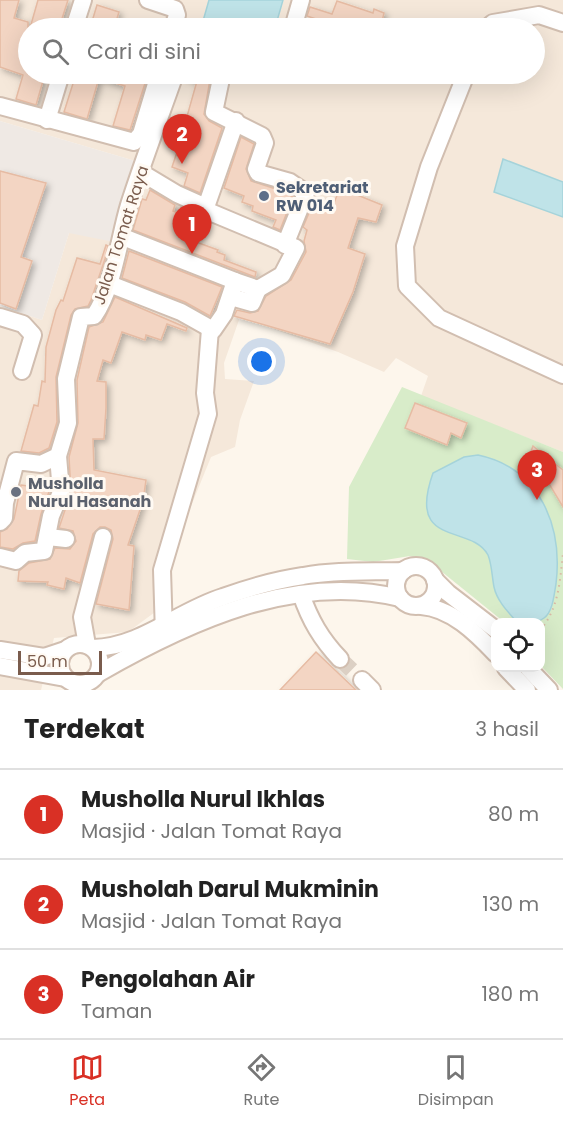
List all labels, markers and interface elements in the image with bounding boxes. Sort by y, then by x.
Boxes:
search box [18,18,545,84]
icon: search [39,35,72,68]
text: Cari di sini [87,36,201,67]
pin: 2 [162,114,201,164]
street label: Jalan Tomat Raya [88,162,154,308]
place label: Sekretariat RW 014 [276,176,369,217]
marker: Sekretariat RW 014 [257,189,271,203]
pin: 1 [172,204,212,254]
your location [247,347,276,376]
pin: 3 [518,450,556,500]
place label: Musholla Nurul Hasanah [28,472,151,513]
marker: Musholla Nurul Hasanah [9,485,23,499]
map controls [491,618,545,672]
button: locate [491,618,545,672]
scale bar [18,648,102,676]
text: 50 m [27,650,68,673]
text: Terdekat [24,711,144,747]
text: 3 hasil [475,715,539,743]
text: Musholla Nurul Ikhlas [81,784,325,815]
text: 1 [40,800,47,828]
text: 80 m [488,800,539,828]
text: Masjid · Jalan Tomat Raya [81,817,342,845]
text: Musholah Darul Mukminin [81,874,379,905]
text: 2 [38,890,49,918]
text: 130 m [482,890,539,918]
text: Masjid · Jalan Tomat Raya [81,907,342,935]
text: Pengolahan Air [81,964,255,995]
text: 3 [37,980,50,1008]
text: 180 m [481,980,539,1008]
text: Taman [81,997,152,1025]
tab: Peta [69,1051,105,1112]
tab: Rute [244,1051,279,1112]
tab: Disimpan [418,1051,494,1112]

